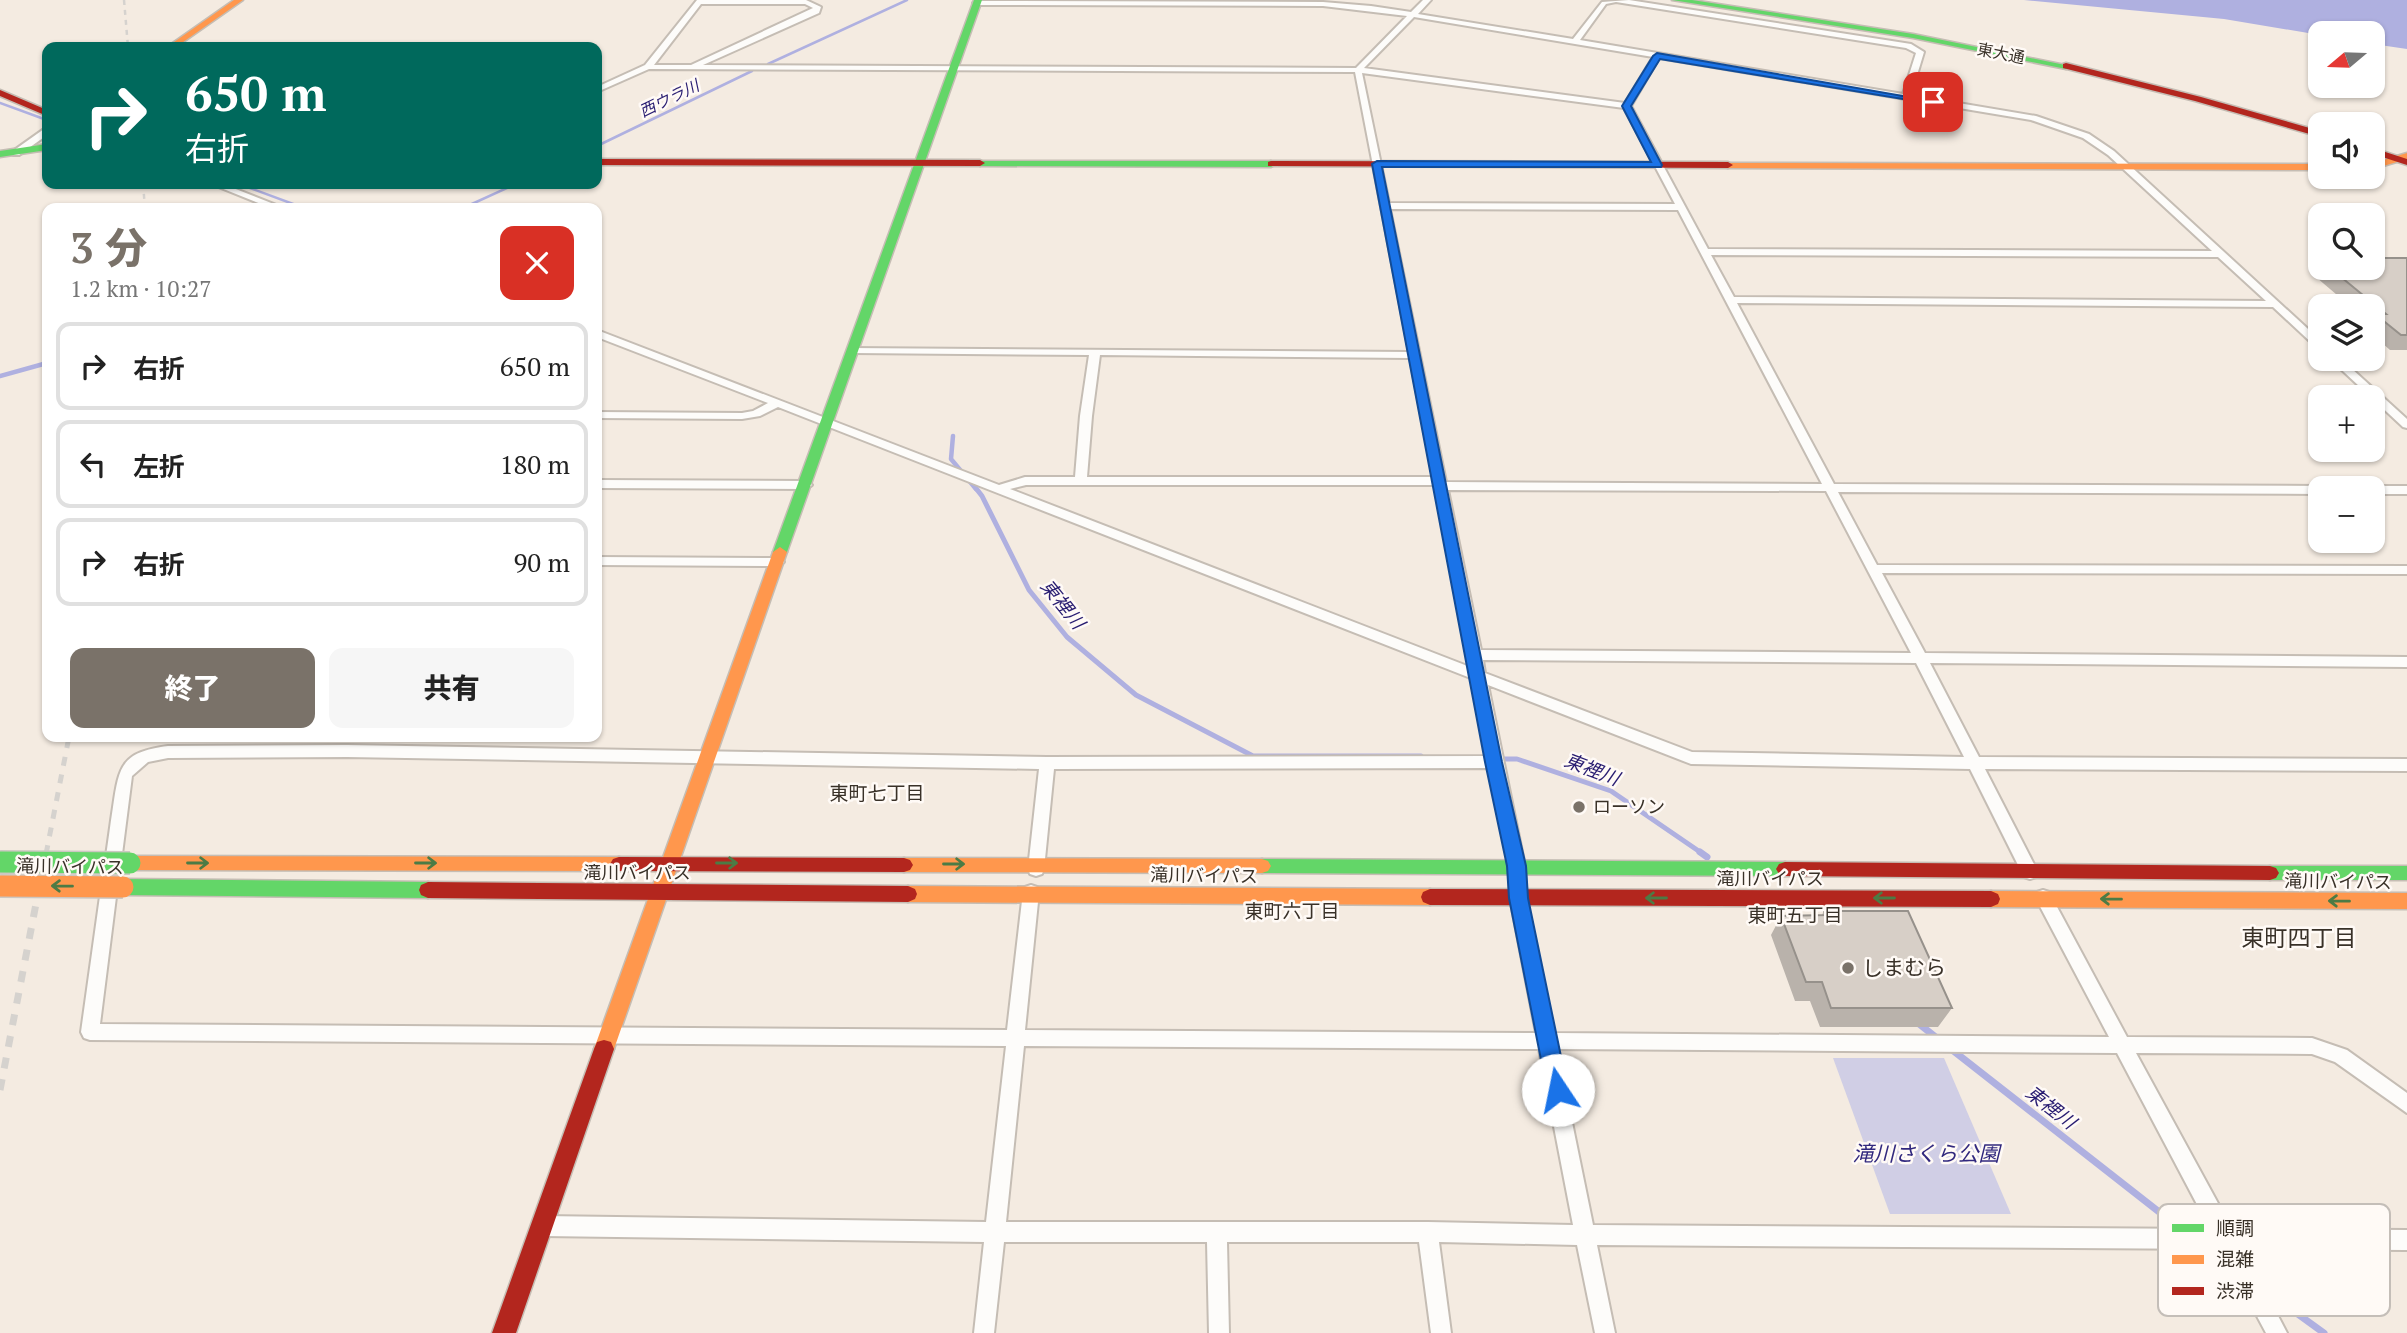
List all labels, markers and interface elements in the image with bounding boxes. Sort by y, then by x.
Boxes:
north arrow [2308,21,2385,98]
map controls [2308,21,2385,553]
street label: 東大通 [1975,38,2027,68]
text: 650 m [185,60,327,125]
icon: right [70,70,161,161]
pin [1903,72,1963,132]
water label: 西ウラ川 [635,73,704,122]
icon: arrive [1914,83,1952,121]
button: sound [2308,112,2385,189]
text: 右折 [185,127,249,169]
button: search [2308,203,2385,280]
text: 3 分 [70,219,147,275]
button: close [500,226,574,300]
text: 1.2 km · 10:27 [70,273,212,304]
button: layers [2308,294,2385,371]
icon: right [74,347,112,385]
text: 650 m [500,349,570,383]
text: 右折 [133,351,185,385]
button: + [2308,385,2385,462]
icon: left [74,445,112,483]
text: 180 m [500,447,570,481]
text: 左折 [133,449,185,483]
button: − [2308,476,2385,553]
icon: right [74,543,112,581]
text: 90 m [514,545,570,579]
text: 右折 [133,547,185,581]
water label: 東裡川 [1036,574,1092,635]
button: 終了 [70,648,315,728]
button: 共有 [329,648,574,728]
water label: 東裡川 [1561,747,1625,791]
district label: 東町七丁目 [829,780,925,805]
place label: ローソン [1593,794,1665,818]
marker: ローソン [1571,799,1587,815]
street label: 滝川バイパス [16,853,124,879]
one-way arrow [187,856,210,870]
one-way arrow [414,856,437,870]
one-way arrow [715,856,738,870]
one-way arrow [943,857,966,871]
street label: 滝川バイパス [583,860,691,884]
street label: 滝川バイパス [1150,862,1258,888]
street label: 滝川バイパス [1716,866,1824,890]
street label: 滝川バイパス [2284,868,2392,894]
one-way arrow [50,879,73,893]
one-way arrow [1645,891,1668,905]
one-way arrow [1873,891,1896,905]
one-way arrow [2100,892,2123,906]
one-way arrow [2328,894,2351,908]
district label: 東町六丁目 [1244,898,1340,923]
district label: 東町五丁目 [1747,902,1843,927]
district label: 東町四丁目 [2242,922,2357,953]
place label: しまむら [1862,953,1946,981]
marker: しまむら [1840,960,1856,976]
position arrow [1521,1053,1595,1127]
water label: 東裡川 [2021,1079,2083,1135]
park label: 滝川さくら公園 [1853,1139,2002,1167]
legend [2158,1204,2390,1316]
text: 順調 [2216,1215,2254,1240]
text: 混雑 [2216,1246,2254,1271]
text: 渋滞 [2216,1278,2254,1303]

